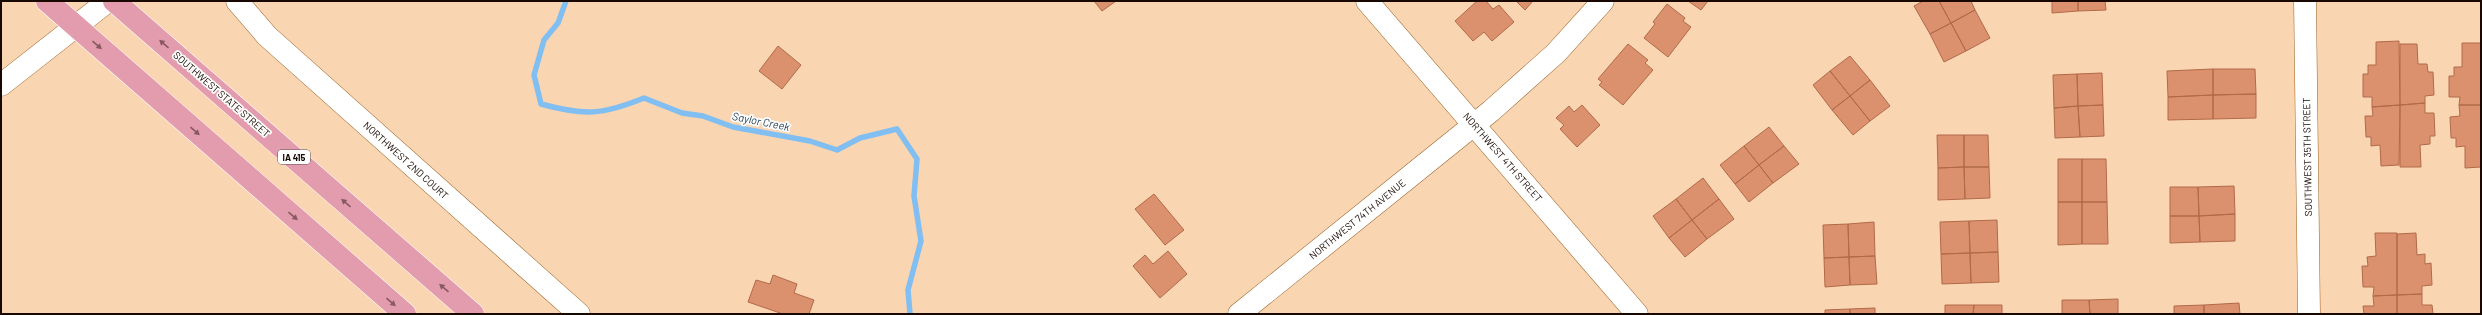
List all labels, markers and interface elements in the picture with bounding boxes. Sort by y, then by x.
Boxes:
one-way arrow [158,39,169,48]
one-way arrow [92,40,102,50]
street label: SOUTHWEST STATE STREET [171,49,273,139]
street label: SOUTHWEST 35TH STREET [2300,97,2314,216]
water label: Saylor Creek [731,109,791,133]
street label: NORTHWEST 4TH STREET [1461,110,1545,204]
street label: NORTHWEST 2ND COURT [361,119,451,201]
one-way arrow [190,126,200,135]
road number: IA 415 [278,150,310,164]
street label: NORTHWEST 74TH AVENUE [1306,176,1408,262]
one-way arrow [341,198,351,208]
one-way arrow [288,212,298,221]
one-way arrow [439,284,449,293]
one-way arrow [385,297,396,306]

